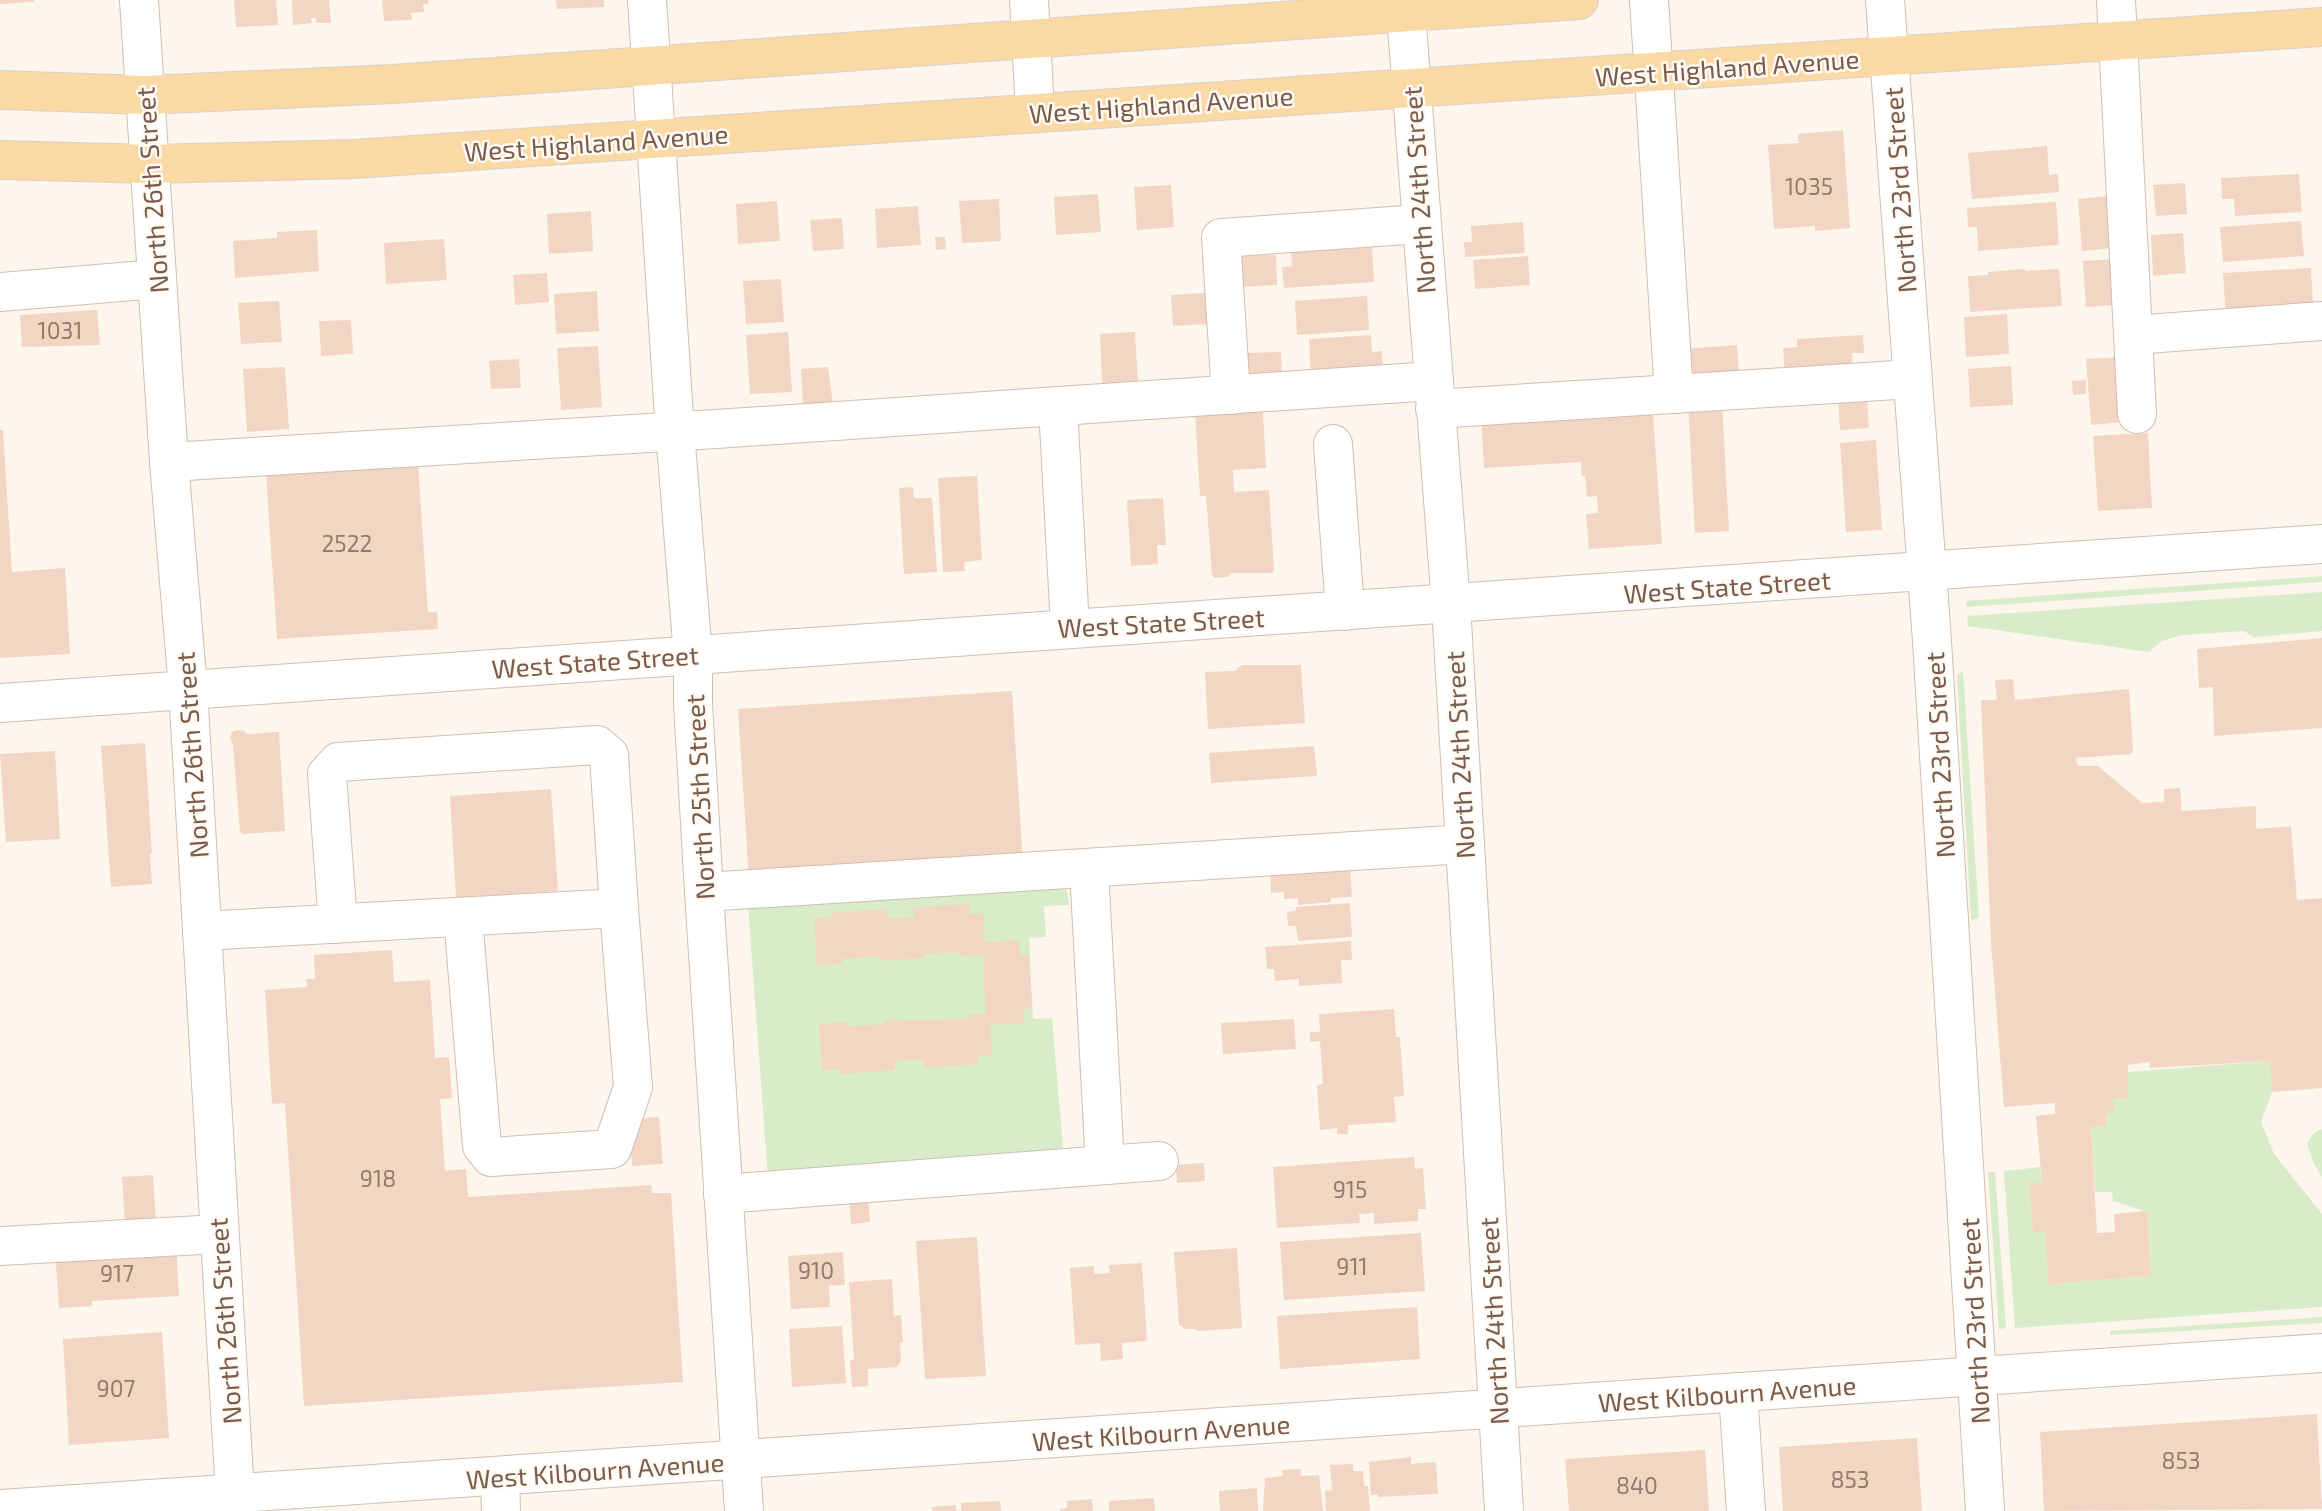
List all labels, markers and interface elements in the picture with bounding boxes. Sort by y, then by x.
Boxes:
street label: West Highland Avenue [1594,42,1860,92]
street label: West Highland Avenue [1028,79,1294,129]
street label: North 24th Street [1395,85,1441,295]
street label: North 26th Street [128,86,174,294]
street label: North 23rd Street [1876,86,1922,294]
street label: West Highland Avenue [463,117,729,167]
house number: 1035 [1785,172,1833,200]
house number: 1031 [38,316,82,344]
house number: 2522 [321,529,373,557]
street label: West State Street [1622,563,1832,609]
street label: West State Street [1057,601,1266,643]
street label: West State Street [490,638,700,684]
street label: North 24th Street [1438,650,1480,860]
street label: North 26th Street [168,651,214,859]
street label: North 23rd Street [1918,651,1960,859]
street label: North 25th Street [678,693,720,901]
house number: 918 [360,1164,396,1192]
house number: 915 [1333,1175,1367,1203]
street label: North 24th Street [1472,1216,1514,1426]
street label: North 26th Street [201,1217,247,1425]
street label: North 23rd Street [1953,1217,1995,1425]
house number: 911 [1336,1252,1368,1280]
house number: 910 [798,1256,834,1284]
house number: 917 [100,1259,134,1287]
street label: West Kilbourn Avenue [1597,1369,1857,1417]
house number: 907 [97,1374,136,1402]
street label: West Kilbourn Avenue [1031,1408,1291,1456]
street label: West Kilbourn Avenue [465,1446,725,1494]
house number: 853 [2161,1446,2201,1474]
house number: 853 [1830,1465,1870,1493]
house number: 840 [1616,1471,1658,1499]

